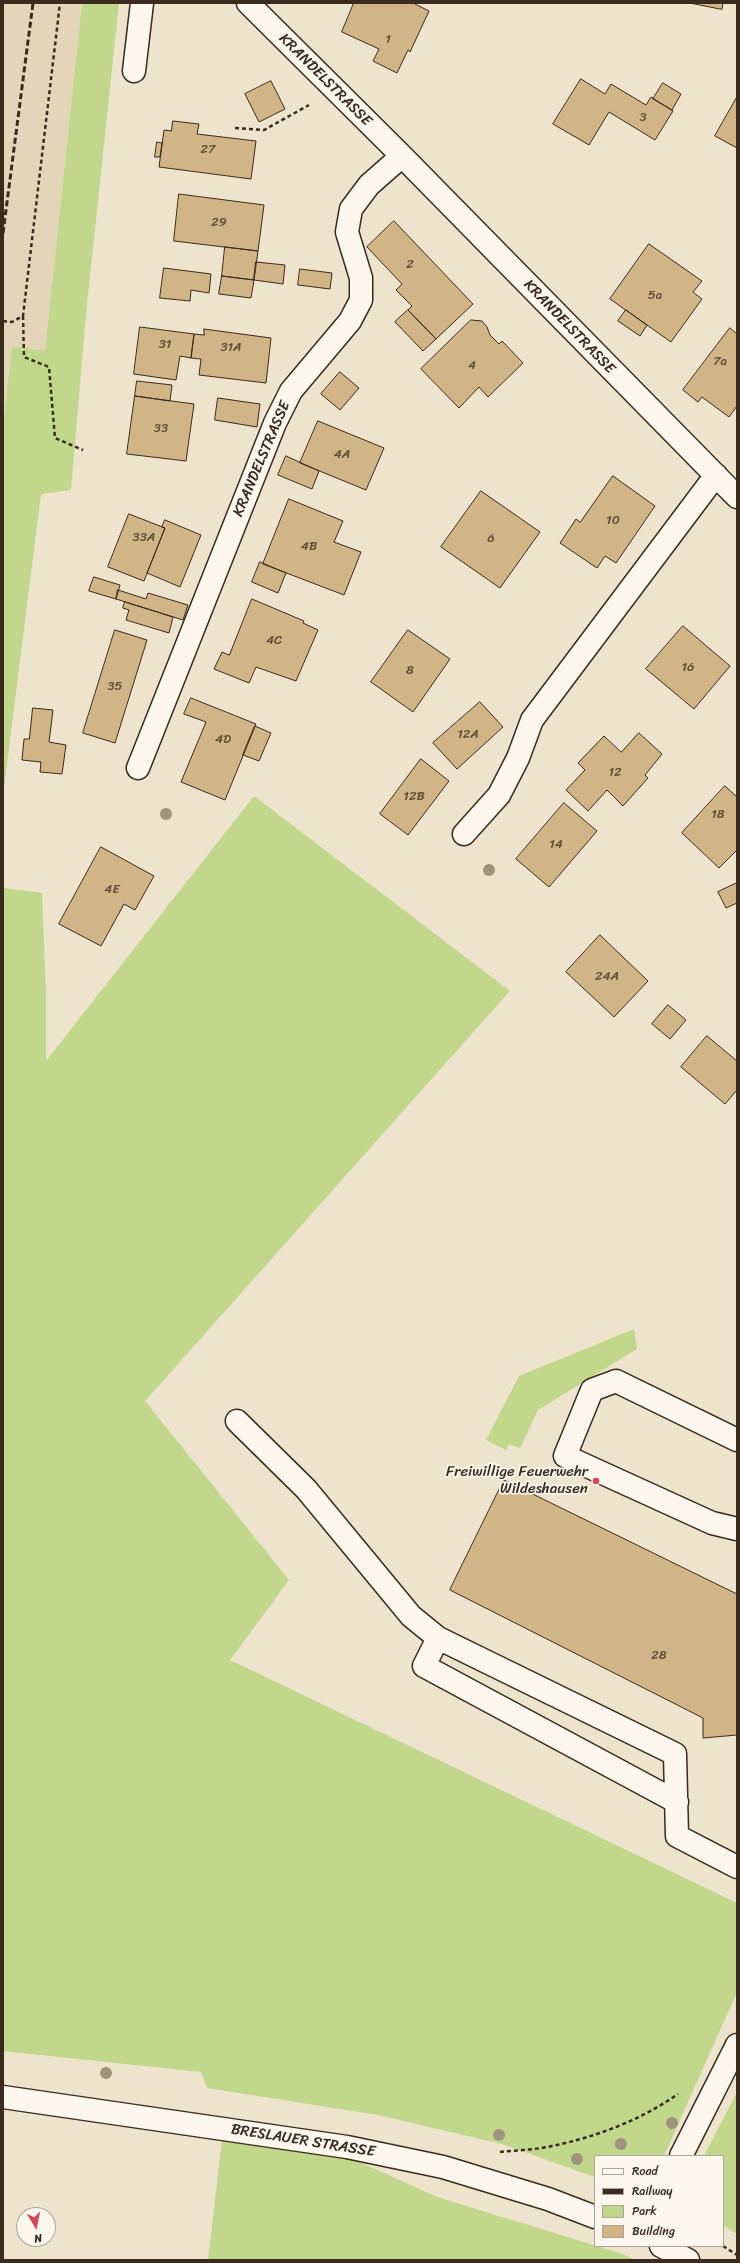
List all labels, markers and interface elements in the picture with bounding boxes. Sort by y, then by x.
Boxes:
street label: KRANDELSTRASSE [275,30,375,130]
house number: 1 [385,32,391,48]
house number: 3 [639,110,647,126]
house number: 27 [201,142,215,158]
house number: 29 [211,215,227,231]
house number: 2 [406,257,414,273]
street label: KRANDELSTRASSE [520,276,618,378]
house number: 5a [648,288,662,304]
house number: 31 [159,337,171,353]
house number: 31A [220,340,242,356]
house number: 7a [713,354,727,370]
house number: 4 [468,358,476,374]
street label: KRANDELSTRASSE [230,399,294,519]
house number: 33 [154,421,168,437]
house number: 4A [334,447,350,463]
house number: 10 [606,513,620,529]
house number: 33A [133,530,155,546]
house number: 6 [487,531,495,547]
house number: 4B [301,539,317,555]
house number: 4C [266,633,282,649]
house number: 16 [682,660,694,676]
house number: 8 [406,663,414,679]
house number: 35 [107,679,123,695]
house number: 12A [457,727,479,743]
house number: 4D [215,732,231,748]
house number: 12 [608,765,622,781]
house number: 12B [403,789,425,805]
house number: 18 [711,807,725,823]
house number: 14 [549,837,563,853]
house number: 4E [104,882,120,898]
house number: 24A [595,969,619,985]
place label: Freiwillige Feuerwehr Wildeshausen [446,1463,588,1498]
marker: Freiwillige Feuerwehr Wildeshausen [591,1476,601,1486]
house number: 28 [651,1648,667,1664]
street label: BRESLAUER STRASSE [230,2121,376,2161]
legend [594,2155,724,2247]
text: Road [632,2160,658,2182]
text: Railway [632,2180,673,2202]
text: Park [632,2200,657,2222]
north arrow [16,2207,56,2247]
text: Building [632,2220,675,2242]
text: N [33,2228,43,2248]

